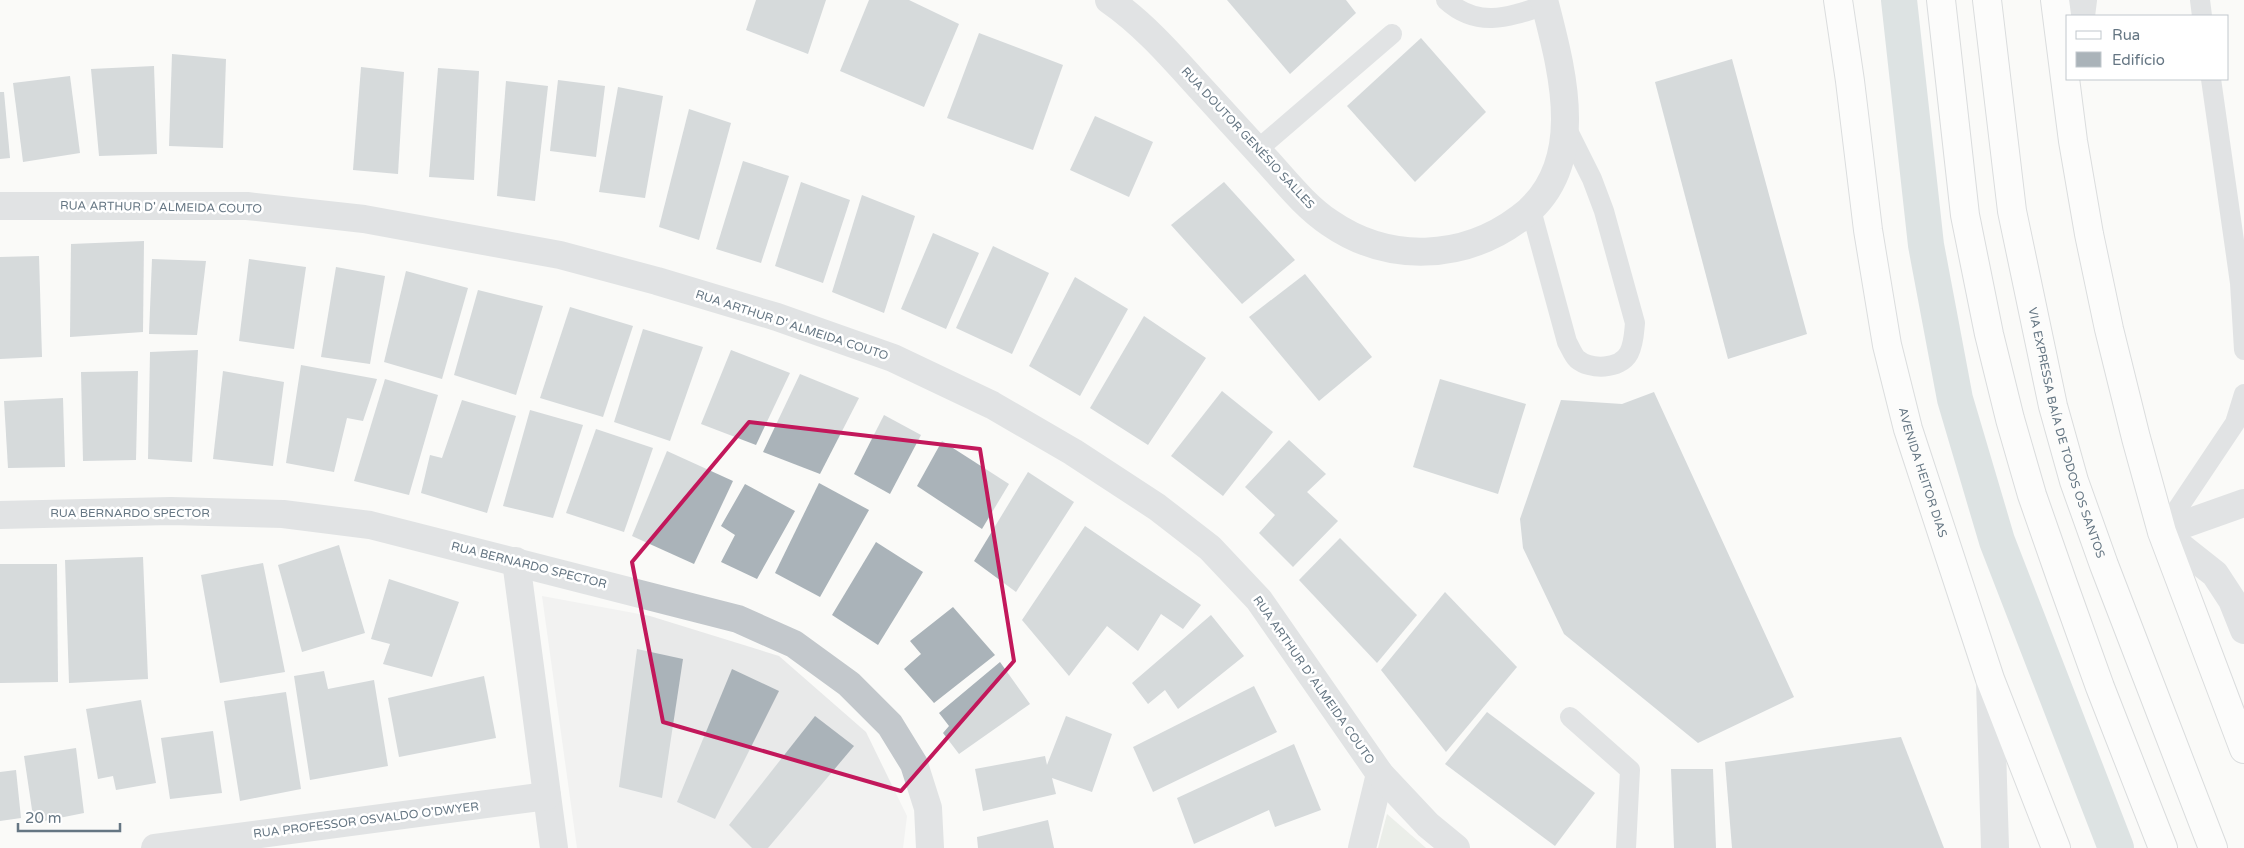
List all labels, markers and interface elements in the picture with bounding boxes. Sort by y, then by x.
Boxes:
legend [2066,15,2229,80]
text: Rua [2112,26,2140,44]
text: Edifício [2112,51,2165,69]
street label: RUA DOUTOR GENÉSIO SALLES [1179,64,1317,212]
street label: RUA ARTHUR D' ALMEIDA COUTO [60,198,262,216]
street label: RUA ARTHUR D' ALMEIDA COUTO [694,287,890,363]
street label: VIA EXPRESSA BAÍA DE TODOS OS SANTOS [2025,306,2108,560]
street label: AVENIDA HEITOR DIAS [1896,406,1950,539]
street label: RUA BERNARDO SPECTOR [50,506,210,520]
street label: RUA BERNARDO SPECTOR [450,539,608,591]
street label: RUA ARTHUR D' ALMEIDA COUTO [1250,593,1378,767]
street label: RUA PROFESSOR OSVALDO O'DWYER [252,799,480,841]
scale bar [18,800,120,832]
text: 20 m [25,809,62,827]

